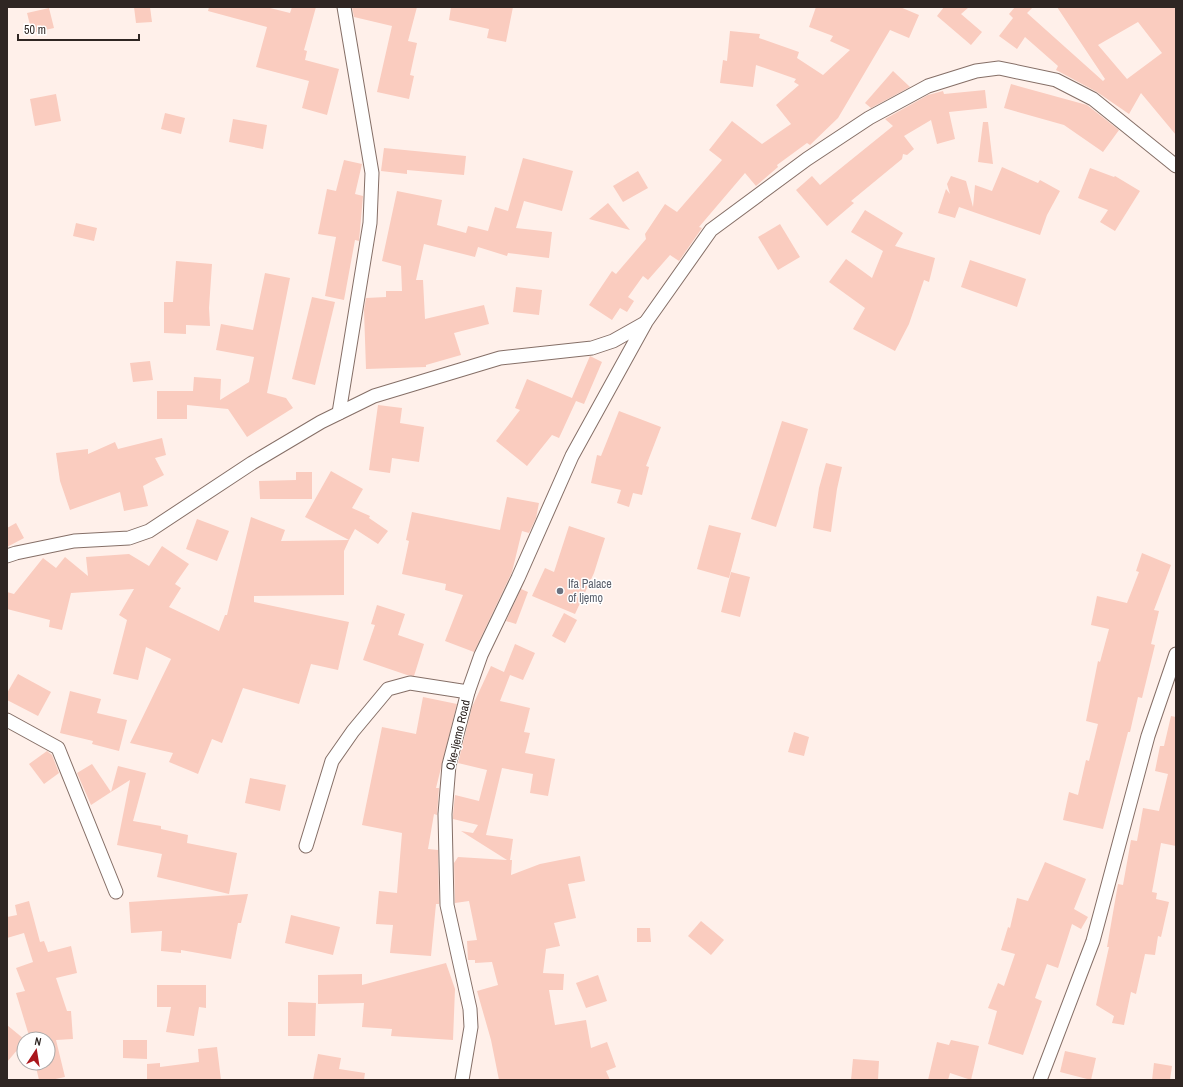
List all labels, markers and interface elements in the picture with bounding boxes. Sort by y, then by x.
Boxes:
scale bar [18,16,139,42]
text: 50 m [24,22,46,38]
place label: Ifa Palace of Ijẹmọ [568,576,612,606]
marker: Ifa Palace of Ijẹmọ [555,586,565,596]
street label: Oke-Ijemo Road [442,698,474,772]
north arrow [16,1031,56,1071]
text: N [33,1034,43,1049]

